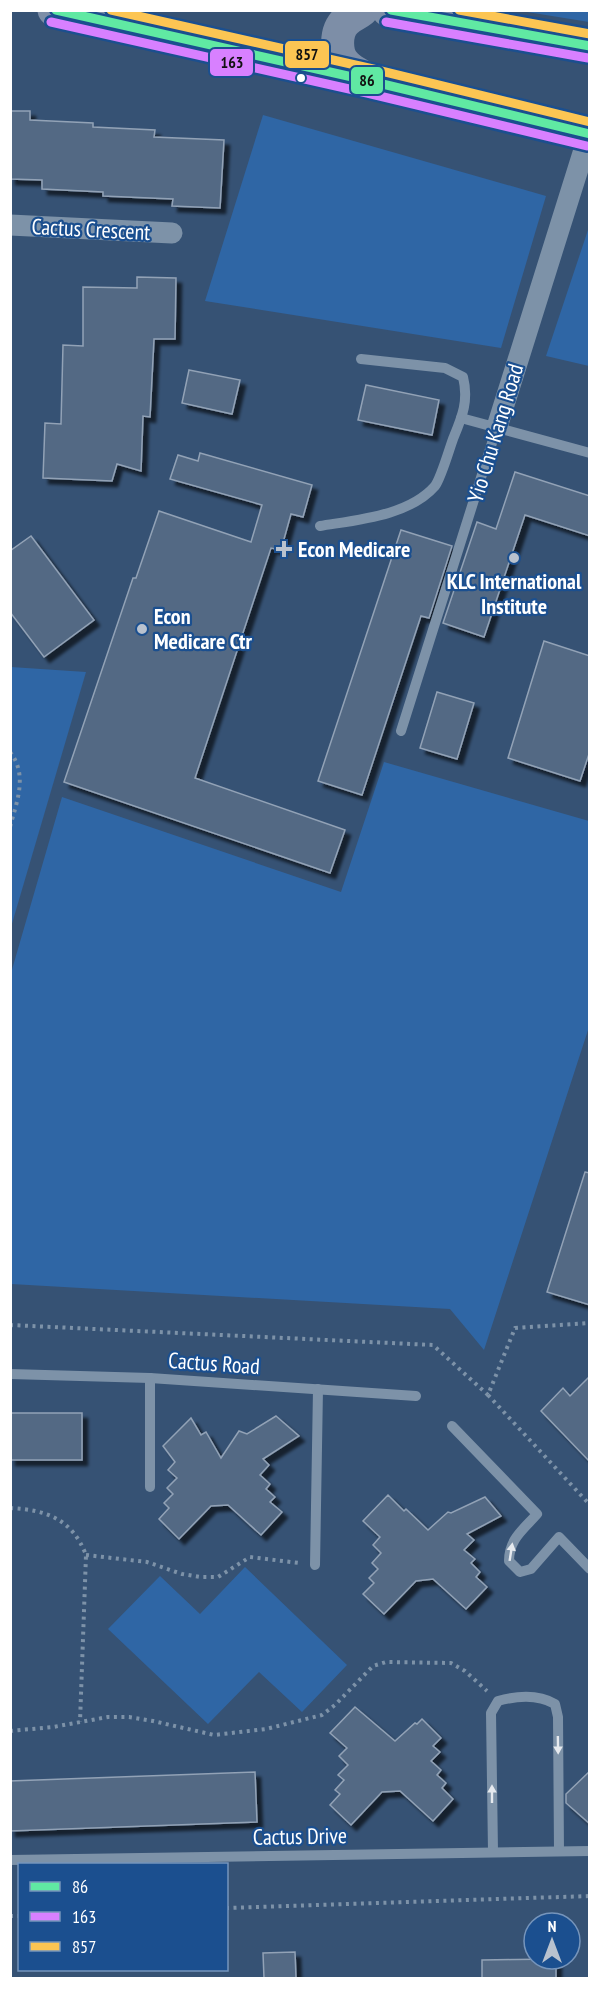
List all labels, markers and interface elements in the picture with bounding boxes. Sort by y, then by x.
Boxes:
line badge: 857 [284,40,330,69]
text: 857 [296,44,318,64]
line badge: 163 [209,48,254,77]
text: 163 [221,52,243,72]
line badge: 86 [350,66,384,95]
text: 86 [359,70,375,90]
unlabelled marker [295,72,307,84]
street label: Cactus Crescent [31,212,151,246]
street label: Yio Chu Kang Road [461,360,529,506]
place label: Econ Medicare [298,535,410,563]
marker: Econ Medicare [275,540,293,558]
marker: KLC International Institute [507,551,521,565]
place label: KLC International Institute [447,567,582,620]
place label: Econ Medicare Ctr [154,602,252,655]
marker: Econ Medicare Ctr [135,622,149,636]
street label: Cactus Road [167,1346,261,1380]
one-way arrow [506,1542,515,1561]
one-way arrow [553,1736,563,1755]
one-way arrow [487,1784,497,1803]
street label: Cactus Drive [253,1821,347,1851]
legend [18,1863,228,1971]
text: 86 [72,1875,88,1898]
text: 163 [72,1905,96,1928]
north arrow [522,1911,582,1971]
text: N [548,1916,556,1936]
text: 857 [72,1935,96,1958]

